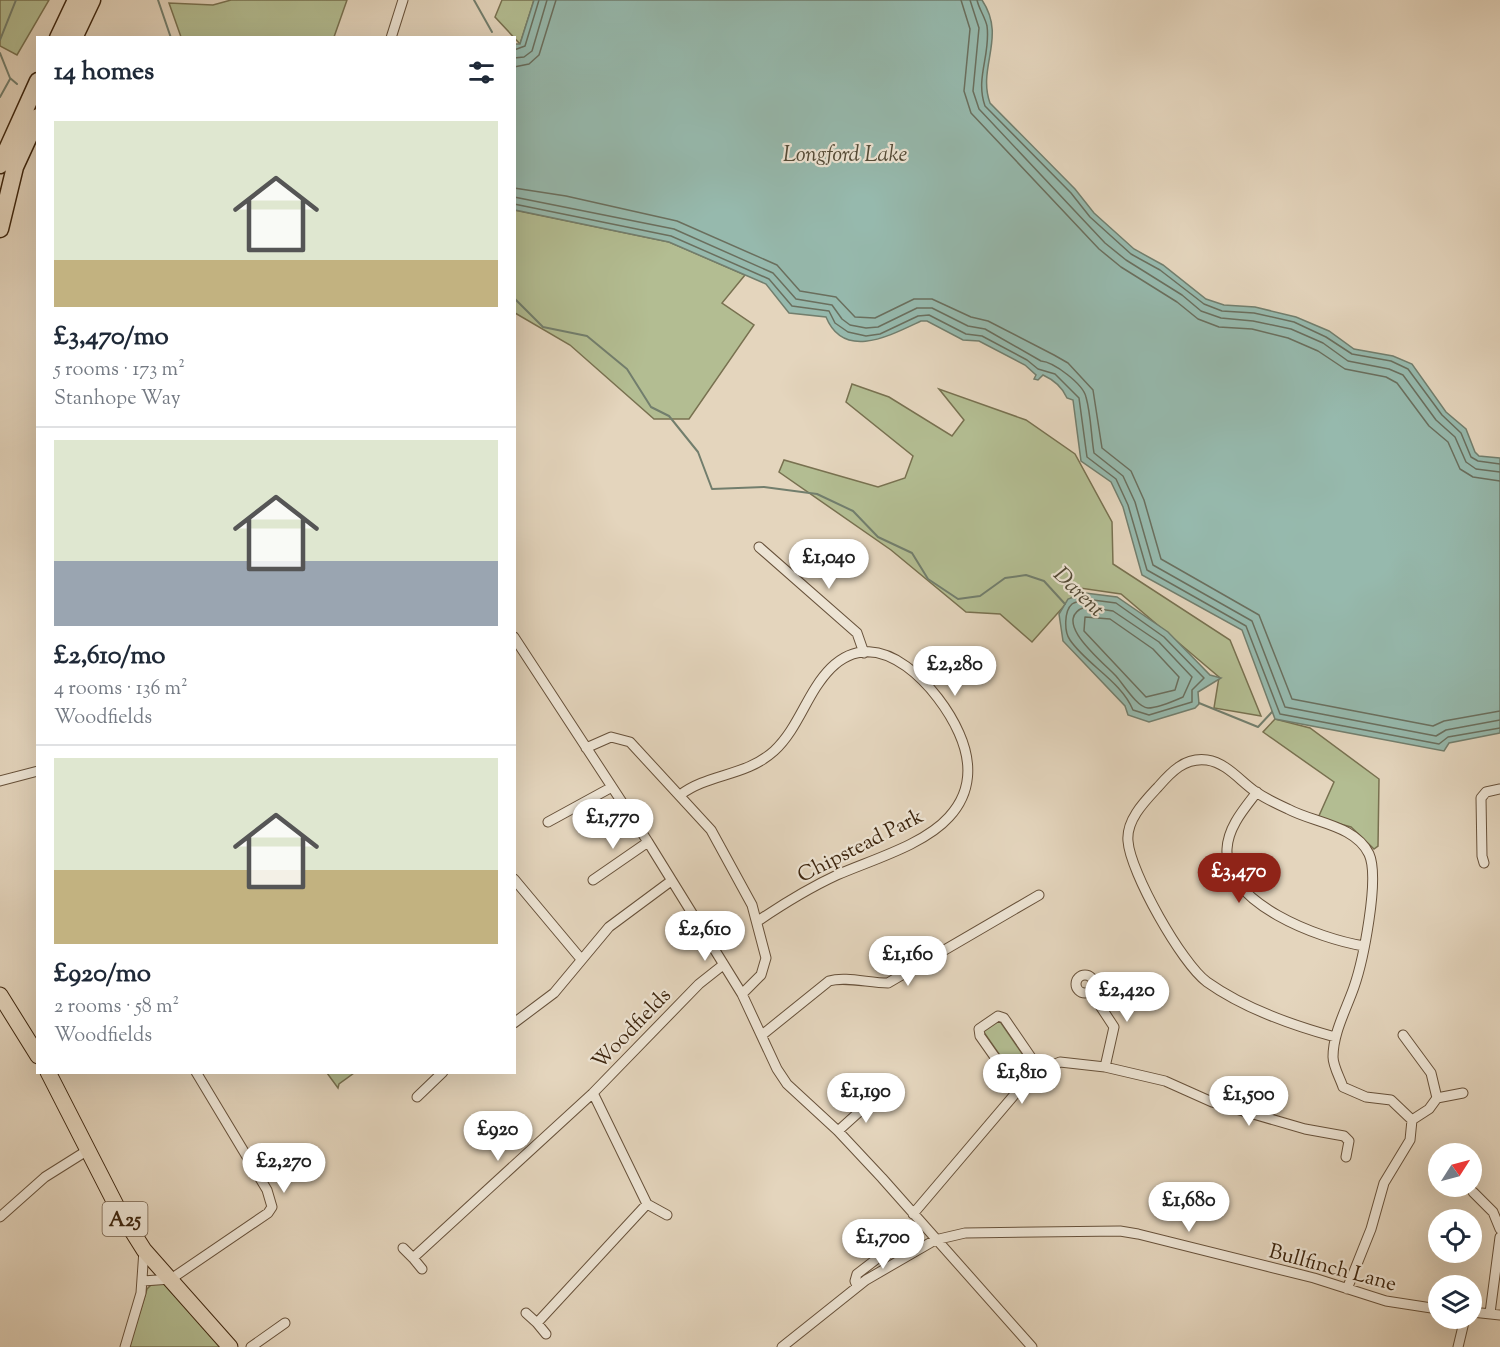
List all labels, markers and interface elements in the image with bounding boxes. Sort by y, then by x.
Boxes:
text: 14 homes [54,54,154,91]
icon: filters [465,56,498,89]
water label: Longford Lake [783,140,907,172]
icon: home [222,160,330,268]
text: £3,470/mo [54,319,169,356]
text: 5 rooms · 173 m² [54,356,185,385]
text: Stanhope Way [54,385,181,414]
icon: home [222,479,330,587]
pin: £1,040 [780,539,878,590]
text: £1,040 [803,544,855,573]
water label: Darent [1045,560,1111,626]
text: £2,610/mo [54,638,166,675]
pin: £2,280 [906,646,1004,697]
text: £2,280 [927,651,983,680]
text: 4 rooms · 136 m² [54,675,188,704]
text: Woodfields [54,704,152,733]
icon: home [222,797,330,905]
pin: £1,770 [564,799,662,850]
street label: Chipstead Park [793,802,930,891]
text: £1,770 [586,804,640,833]
pin: £3,470 [1190,853,1288,904]
text: £3,470 [1212,858,1266,887]
pin: £2,610 [656,911,754,962]
text: £2,610 [679,916,731,945]
pin: £1,160 [859,936,957,987]
text: £1,160 [883,941,933,970]
text: £920/mo [54,956,151,993]
pin: £2,420 [1078,972,1176,1023]
text: £2,420 [1099,977,1155,1006]
street label: Woodfields [586,982,679,1077]
text: 2 rooms · 58 m² [54,993,179,1022]
text: Woodfields [54,1022,152,1051]
pin: £1,810 [973,1054,1071,1105]
text: £1,810 [997,1059,1047,1088]
pin: £1,190 [817,1073,915,1124]
pin: £1,500 [1200,1076,1298,1127]
text: £1,190 [841,1078,891,1107]
text: £1,500 [1223,1081,1275,1110]
pin: £920 [462,1111,534,1162]
text: £920 [478,1116,518,1145]
pin: £2,270 [235,1143,333,1194]
north arrow [1428,1143,1482,1197]
map controls [1428,1143,1482,1329]
text: £2,270 [256,1148,312,1177]
pin: £1,680 [1140,1182,1238,1233]
text: £1,680 [1162,1187,1216,1216]
road number: A25 [102,1202,148,1236]
button: locate [1428,1209,1482,1263]
pin: £1,700 [834,1219,932,1270]
text: £1,700 [856,1224,910,1253]
street label: Bullfinch Lane [1265,1237,1400,1300]
button: layers [1428,1275,1482,1329]

